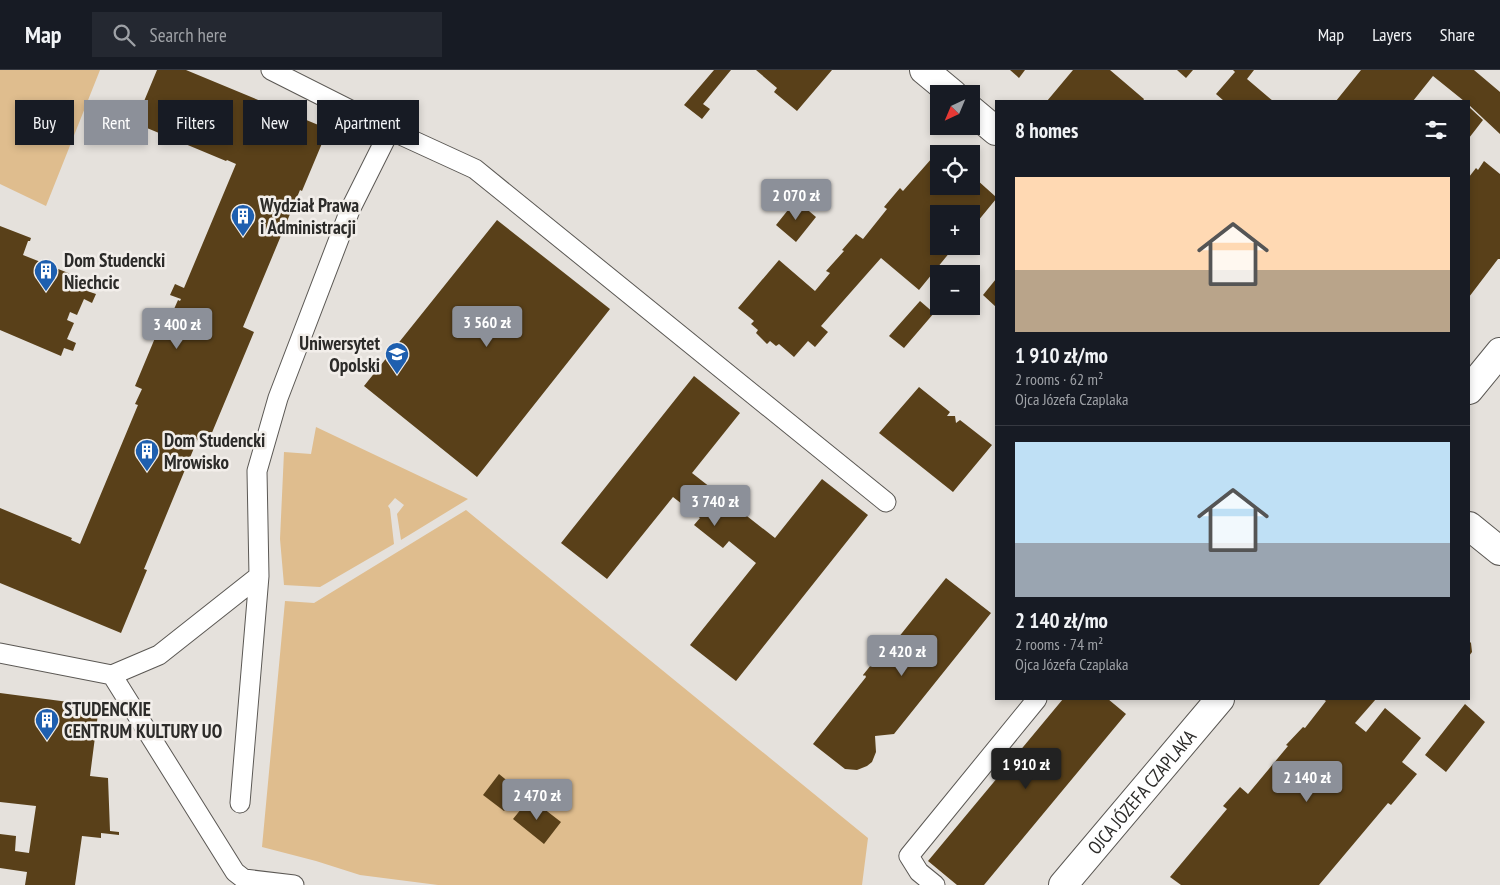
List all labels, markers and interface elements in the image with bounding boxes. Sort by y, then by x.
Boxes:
search box [92,12,442,57]
text: Map [25,19,62,50]
icon: search [110,21,138,49]
text: Search here [150,23,227,47]
text: Map [1318,23,1344,46]
text: Layers [1372,23,1412,46]
text: Share [1440,23,1475,46]
north arrow [930,85,980,135]
map controls [930,85,980,315]
chip: Buy [15,100,74,145]
chip: Rent [84,100,148,145]
chip: Filters [158,100,233,145]
chip: New [243,100,307,145]
chip: Apartment [317,100,419,145]
icon: filters [1422,116,1450,144]
text: 8 homes [1015,117,1078,144]
button: locate [930,145,980,195]
pin: 2 070 zł [744,178,848,221]
text: 2 070 zł [772,185,820,205]
place label: Wydział Prawa i Administracji [259,193,359,239]
building icon: Wydział Prawa i Administracji [230,203,256,237]
button: + [930,205,980,255]
icon: home [1188,209,1278,299]
place label: Dom Studencki Niechcic [64,248,165,294]
building icon: Dom Studencki Niechcic [33,258,59,292]
button: − [930,265,980,315]
pin: 3 560 zł [435,306,539,348]
pin: 3 400 zł [125,308,229,350]
text: 3 560 zł [463,312,511,332]
text: 3 400 zł [153,314,201,334]
place label: Uniwersytet Opolski [299,331,380,377]
school or university icon: Uniwersytet Opolski [384,341,410,375]
text: 1 910 zł/mo [1015,342,1108,369]
text: 2 rooms · 62 m² [1015,369,1103,389]
text: Ojca Józefa Czaplaka [1015,389,1128,409]
place label: Dom Studencki Mrowisko [164,428,265,474]
building icon: Dom Studencki Mrowisko [134,438,160,472]
icon: home [1188,475,1278,565]
pin: 3 740 zł [663,484,767,527]
text: 3 740 zł [691,491,739,511]
text: 2 140 zł/mo [1015,607,1108,634]
pin: 2 420 zł [850,634,954,677]
text: 2 rooms · 74 m² [1015,634,1103,654]
text: 2 420 zł [878,641,926,661]
text: Ojca Józefa Czaplaka [1015,654,1128,674]
place label: STUDENCKIE CENTRUM KULTURY UO [64,697,222,743]
building icon: STUDENCKIE CENTRUM KULTURY UO [34,707,60,741]
street label: OJCA JÓZEFA CZAPLAKA [1082,724,1201,859]
pin: 1 910 zł [974,748,1078,790]
text: 1 910 zł [1002,754,1050,774]
pin: 2 140 zł [1255,760,1359,803]
text: 2 140 zł [1283,767,1331,787]
pin: 2 470 zł [485,778,589,821]
text: 2 470 zł [513,785,561,805]

